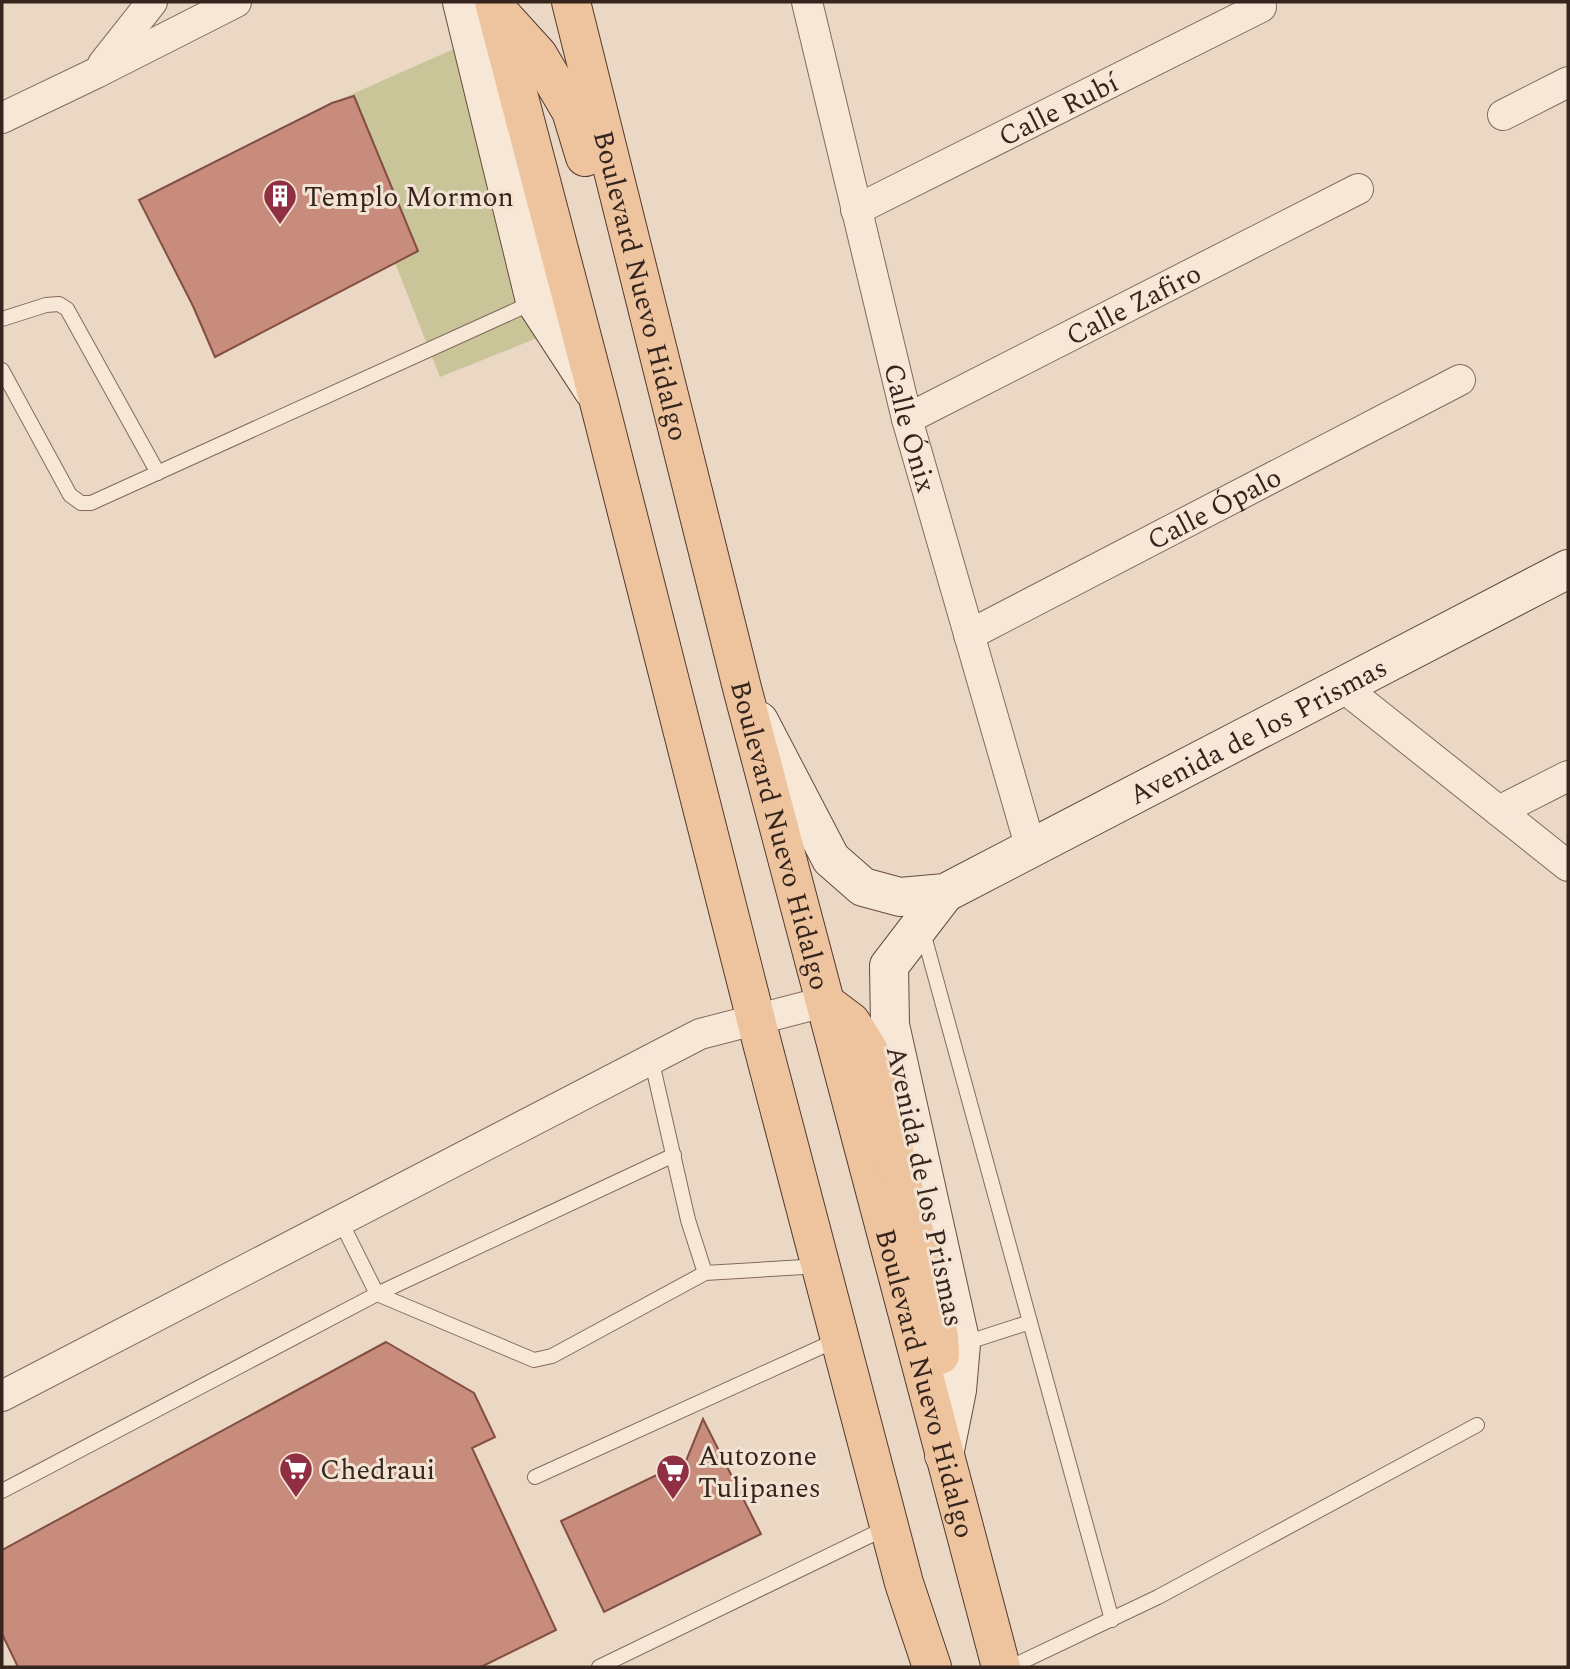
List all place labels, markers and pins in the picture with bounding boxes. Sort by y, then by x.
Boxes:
place label: Templo Mormon [304,176,514,219]
building icon: Templo Mormon [261,177,299,226]
place label: Autozone Tulipanes [698,1435,821,1510]
place label: Chedraui [320,1449,435,1492]
supermarket icon: Chedraui [277,1450,315,1499]
supermarket icon: Autozone Tulipanes [654,1452,692,1501]

